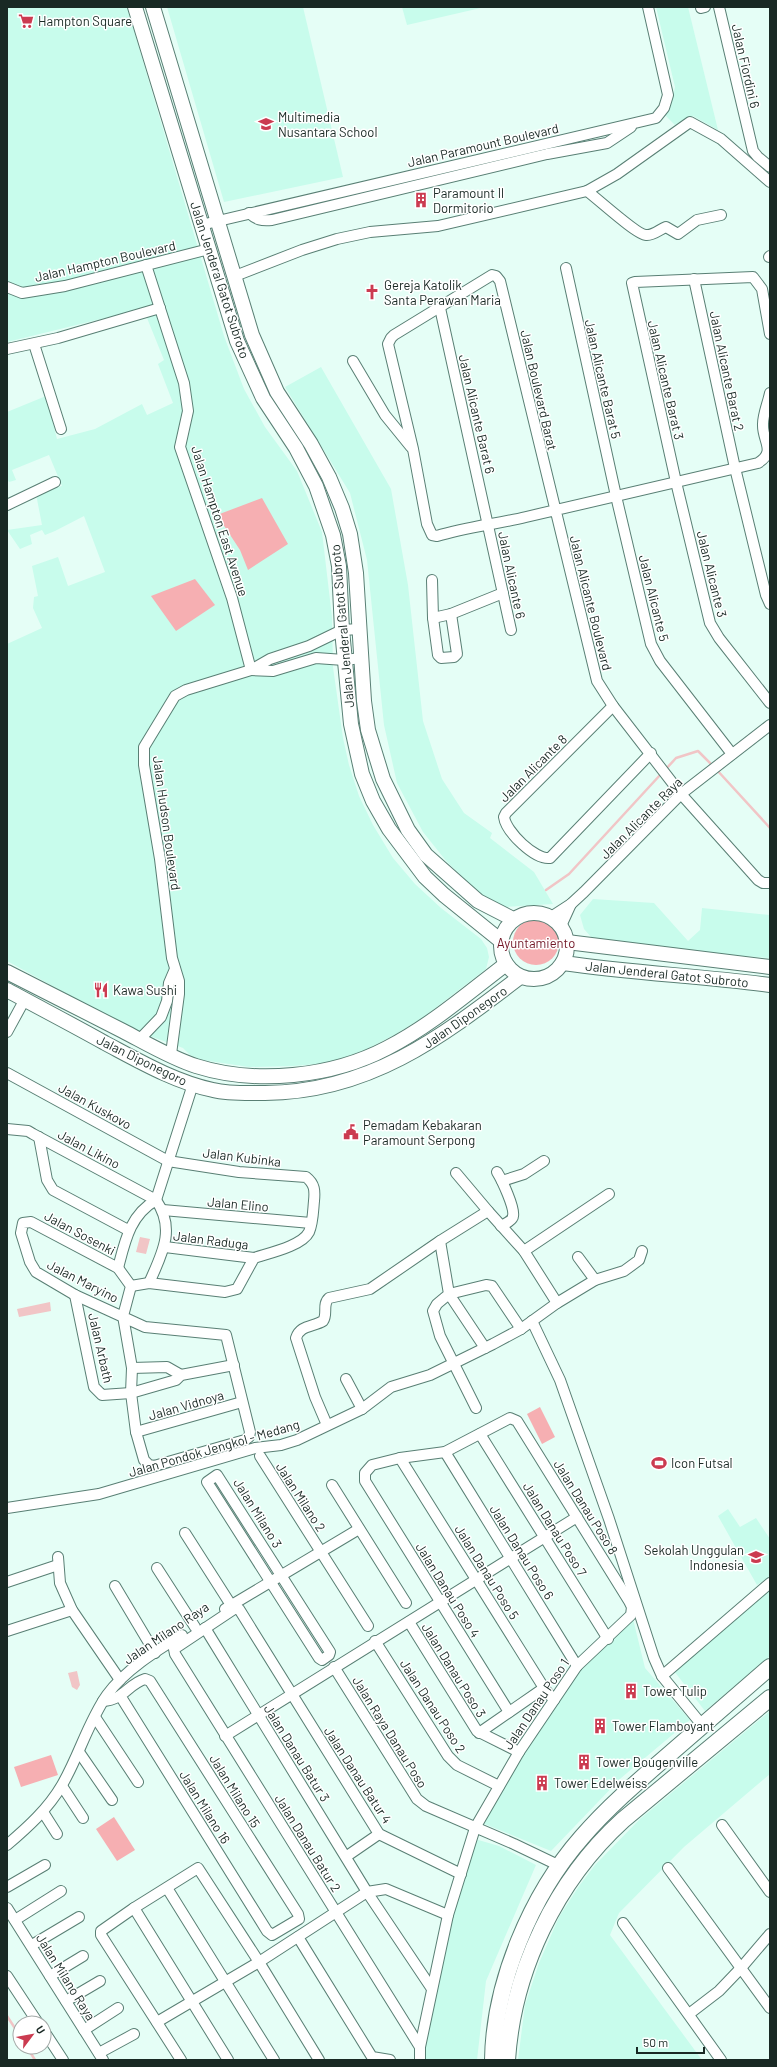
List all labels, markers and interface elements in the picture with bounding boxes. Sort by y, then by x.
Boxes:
supermarket icon: Hampton Square [17,12,35,30]
place label: Hampton Square [38,13,132,29]
street label: Jalan Fiordini 6 [729,22,764,110]
place label: Multimedia Nusantara School [278,109,377,140]
school or university icon: Multimedia Nusantara School [257,115,275,133]
street label: Jalan Paramount Boulevard [406,120,560,170]
place label: Paramount Il Dormitorio [433,185,504,216]
building icon: Paramount Il Dormitorio [412,191,430,209]
street label: Jalan Jenderal Gatot Subroto [187,200,253,360]
street label: Jalan Hampton Boulevard [33,237,177,285]
place label: Gereja Katolik Santa Perawan Maria [384,277,501,308]
church icon: Gereja Katolik Santa Perawan Maria [363,283,381,301]
street label: Jalan Alicante Barat 2 [706,309,748,433]
street label: Jalan Alicante Barat 5 [581,318,625,441]
street label: Jalan Alicante Barat 3 [644,319,688,441]
street label: Jalan Boulevard Barat [517,328,561,452]
street label: Jalan Alicante Barat 6 [455,353,499,476]
street label: Jalan Hampton East Avenue [188,444,252,598]
street label: Jalan Alicante 3 [694,529,730,619]
street label: Jalan Alicante 6 [495,530,529,620]
street label: Jalan Alicante Boulevard [566,534,616,672]
street label: Jalan Jenderal Gatot Subroto [327,544,357,708]
street label: Jalan Alicante 5 [636,553,673,643]
street label: Jalan Alicante 8 [496,731,570,805]
street label: Jalan Hudson Boulevard [150,755,184,891]
street label: Jalan Alicante Raya [597,774,685,862]
park label: Ayuntamiento [497,935,575,951]
street label: Jalan Jenderal Gatot Subroto [585,957,749,991]
restaurant icon: Kawa Sushi [92,981,110,999]
place label: Kawa Sushi [113,982,177,998]
street label: Jalan Diponegoro [420,982,510,1052]
street label: Jalan Diponegoro [94,1031,190,1089]
street label: Jalan Kuskovo [56,1079,134,1133]
place label: Pemadam Kebakaran Paramount Serpong [363,1117,482,1148]
public building icon: Pemadam Kebakaran Paramount Serpong [342,1123,360,1141]
street label: Jalan Likino [55,1126,123,1172]
street label: Jalan Kubinka [202,1144,282,1170]
street label: Jalan Elino [207,1193,269,1215]
street label: Jalan Sosenki [42,1208,118,1258]
street label: Jalan Raduga [172,1227,250,1253]
street label: Jalan Maryino [45,1256,121,1306]
street label: Jalan Arbath [85,1311,117,1385]
street label: Jalan Vidnoya [146,1387,226,1423]
street label: Jalan Pondok Jengkol - Medang [127,1416,301,1480]
sports icon: Icon Futsal [650,1454,668,1472]
place label: Icon Futsal [671,1455,733,1471]
street label: Jalan Danau Poso 8 [550,1457,622,1557]
street label: Jalan Milano 2 [273,1459,329,1535]
street label: Jalan Milano 3 [230,1475,286,1551]
street label: Jalan Danau Poso 7 [520,1479,590,1579]
street label: Jalan Danau Poso 6 [486,1502,558,1602]
street label: Jalan Danau Poso 5 [452,1522,523,1622]
street label: Jalan Danau Poso 4 [412,1540,484,1640]
place label: Sekolah Unggulan Indonesia [644,1542,744,1573]
school or university icon: Sekolah Unggulan Indonesia [747,1548,765,1566]
street label: Jalan Milano Raya [120,1599,212,1667]
street label: Jalan Danau Poso 3 [418,1620,490,1720]
street label: Jalan Danau Poso 1 [500,1655,572,1753]
street label: Jalan Danau Poso 2 [397,1656,469,1756]
street label: Jalan Raya Danau Poso [349,1673,431,1791]
building icon: Tower Tulip [622,1682,640,1700]
place label: Tower Tulip [643,1683,707,1699]
street label: Jalan Danau Batur 3 [261,1701,333,1805]
building icon: Tower Flamboyant [591,1717,609,1735]
place label: Tower Flamboyant [612,1718,715,1734]
street label: Jalan Danau Batur 4 [321,1724,395,1826]
street label: Jalan Milano 15 [206,1751,264,1831]
building icon: Tower Bougenville [575,1753,593,1771]
place label: Tower Bougenville [596,1754,698,1770]
street label: Jalan Milano 16 [176,1767,234,1847]
building icon: Tower Edelweiss [533,1774,551,1792]
place label: Tower Edelweiss [554,1775,647,1791]
street label: Jalan Danau Batur 2 [272,1791,344,1895]
street label: Jalan Milano Raya [33,1931,99,2023]
north arrow [12,2015,52,2055]
text: U [34,2023,48,2036]
scale bar [637,2029,704,2055]
text: 50 m [643,2035,668,2049]

